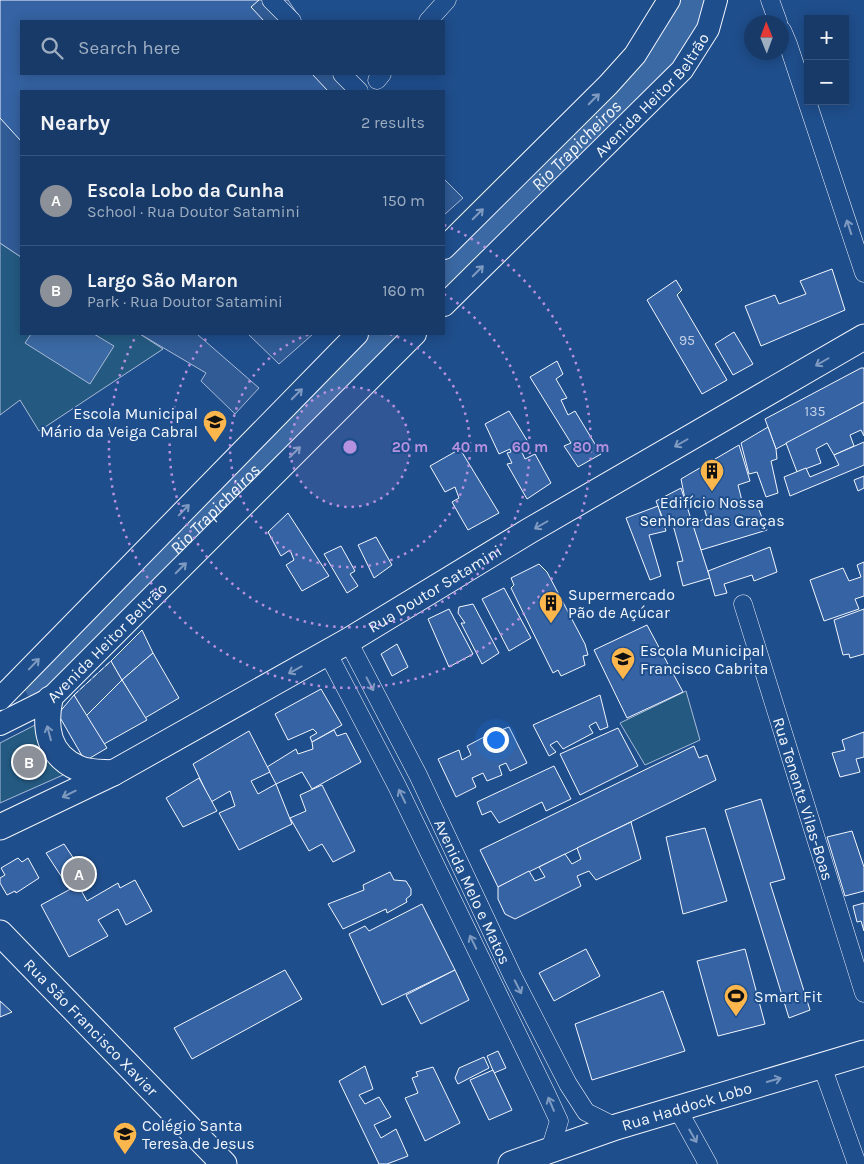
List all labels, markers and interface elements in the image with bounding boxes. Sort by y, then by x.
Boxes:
north arrow [744,15,789,60]
map controls [804,15,849,105]
button: + [804,15,849,60]
search box [20,20,445,75]
street label: Avenida Heitor Beltrão [590,29,713,161]
icon: search [38,34,66,62]
text: Search here [78,37,180,59]
button: − [804,60,849,105]
one-way arrow [587,93,600,105]
water label: Rio Trapicheiros [527,95,626,195]
text: Nearby [40,111,110,135]
text: 2 results [361,113,425,132]
text: Escola Lobo da Cunha [87,180,284,202]
text: A [51,191,61,210]
text: 150 m [382,191,425,210]
text: School · Rua Doutor Satamini [87,202,300,221]
one-way arrow [472,208,484,220]
one-way arrow [843,219,853,235]
one-way arrow [472,265,485,277]
text: Largo São Maron [87,270,238,292]
text: B [51,281,61,300]
text: 160 m [382,281,425,300]
text: Park · Rua Doutor Satamini [87,292,283,311]
house number: 95 [679,332,695,349]
one-way arrow [815,357,829,367]
one-way arrow [291,387,303,400]
house number: 135 [805,403,825,420]
place label: Escola Municipal Mário da Veiga Cabral [40,404,198,441]
school or university icon: Escola Municipal Mário da Veiga Cabral [202,409,228,443]
centre of rings [341,438,359,456]
text: 20 m [392,438,428,456]
text: 40 m [452,438,488,456]
text: 60 m [512,438,548,456]
text: 80 m [572,438,610,456]
one-way arrow [674,438,689,448]
one-way arrow [289,446,301,459]
building icon: Edifício Nossa Senhora das Graças [699,458,725,492]
water label: Rio Trapicheiros [165,459,265,559]
place label: Edifício Nossa Senhora das Graças [639,493,785,530]
one-way arrow [178,504,190,516]
one-way arrow [534,520,548,530]
street label: Rua Doutor Satamini [364,541,505,636]
one-way arrow [175,562,187,574]
street label: Avenida Heitor Beltrão [43,578,171,706]
place label: Supermercado Pão de Açúcar [568,585,675,622]
building icon: Supermercado Pão de Açúcar [538,590,564,624]
place label: Escola Municipal Francisco Cabrita [640,641,768,678]
school or university icon: Escola Municipal Francisco Cabrita [610,646,636,680]
one-way arrow [28,658,40,670]
one-way arrow [289,665,303,675]
one-way arrow [366,676,375,691]
street label: Rua Tenente Vilas-Boas [769,715,838,883]
one-way arrow [44,725,53,741]
your location [483,727,509,753]
pin: B [13,743,45,781]
one-way arrow [396,789,406,804]
one-way arrow [62,790,77,799]
street label: Avenida Melo e Matos [431,816,515,967]
pin: A [63,855,95,893]
one-way arrow [468,935,477,950]
street label: Rua São Francisco Xavier [20,954,162,1100]
one-way arrow [513,980,523,995]
sports icon: Smart Fit [723,983,749,1017]
place label: Smart Fit [754,987,822,1006]
one-way arrow [765,1075,781,1084]
street label: Rua Haddock Lobo [619,1078,754,1134]
one-way arrow [546,1097,556,1112]
place label: Colégio Santa Teresa de Jesus [142,1116,255,1153]
school or university icon: Colégio Santa Teresa de Jesus [112,1121,138,1155]
one-way arrow [688,1129,698,1143]

